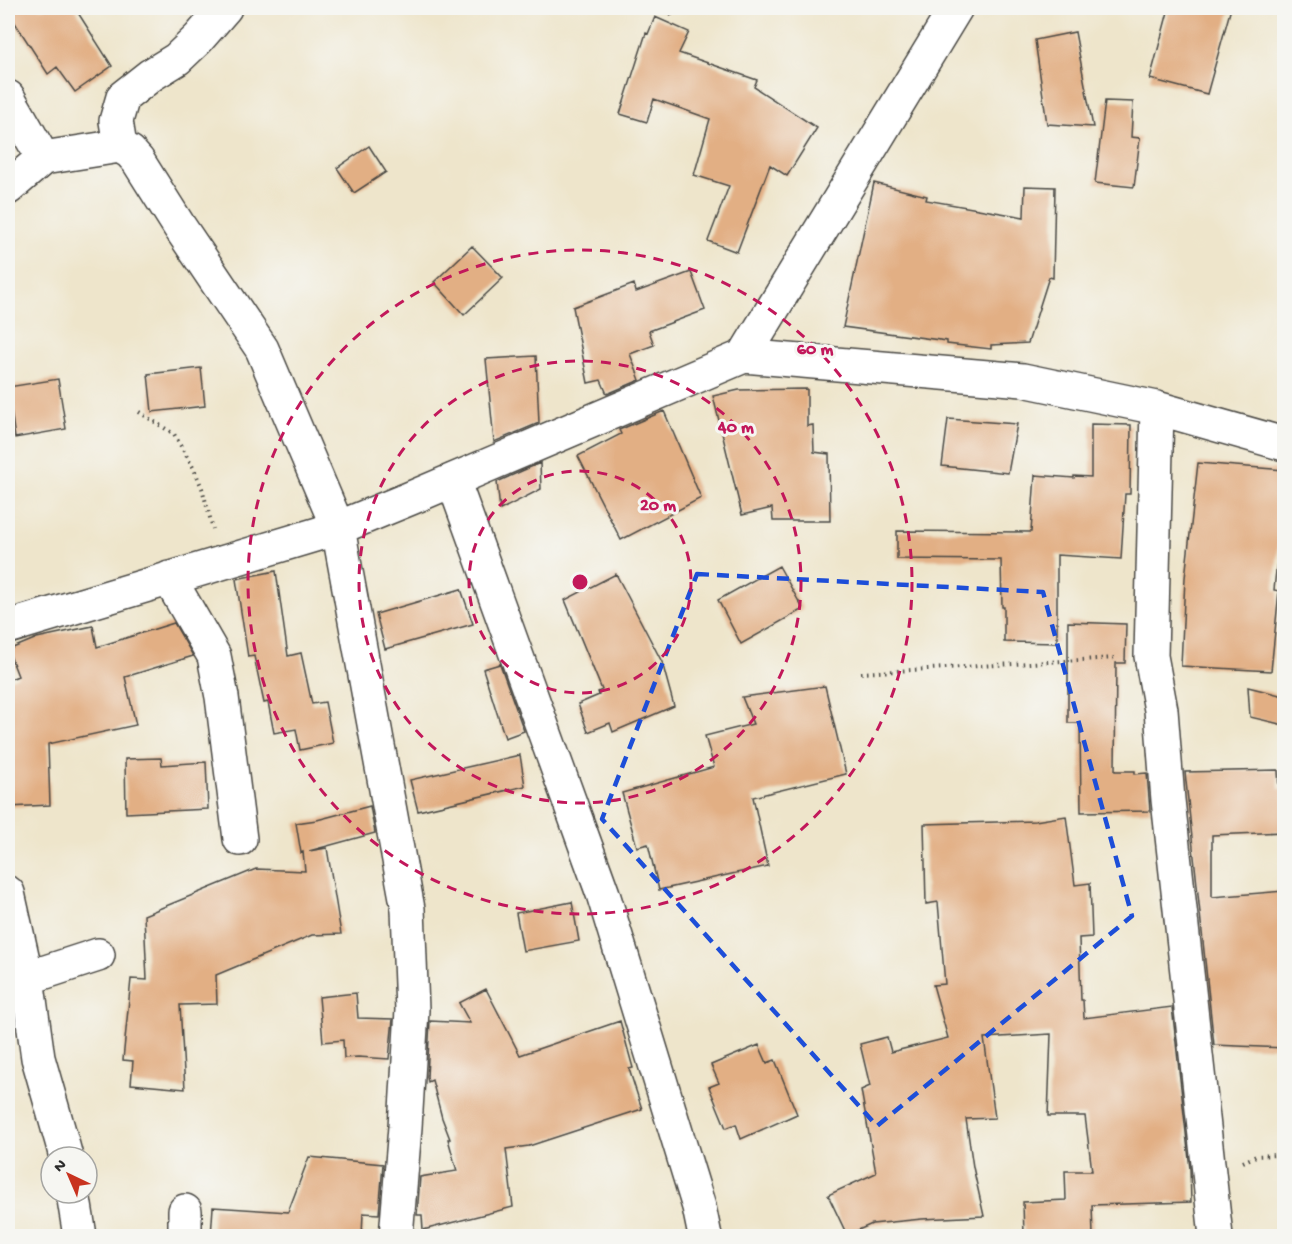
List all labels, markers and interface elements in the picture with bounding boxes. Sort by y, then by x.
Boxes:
text: 60 m [797,340,833,361]
text: 40 m [717,418,754,439]
text: 20 m [640,496,676,517]
centre of rings [570,572,590,592]
north arrow [39,1145,99,1205]
text: N [51,1156,72,1177]

